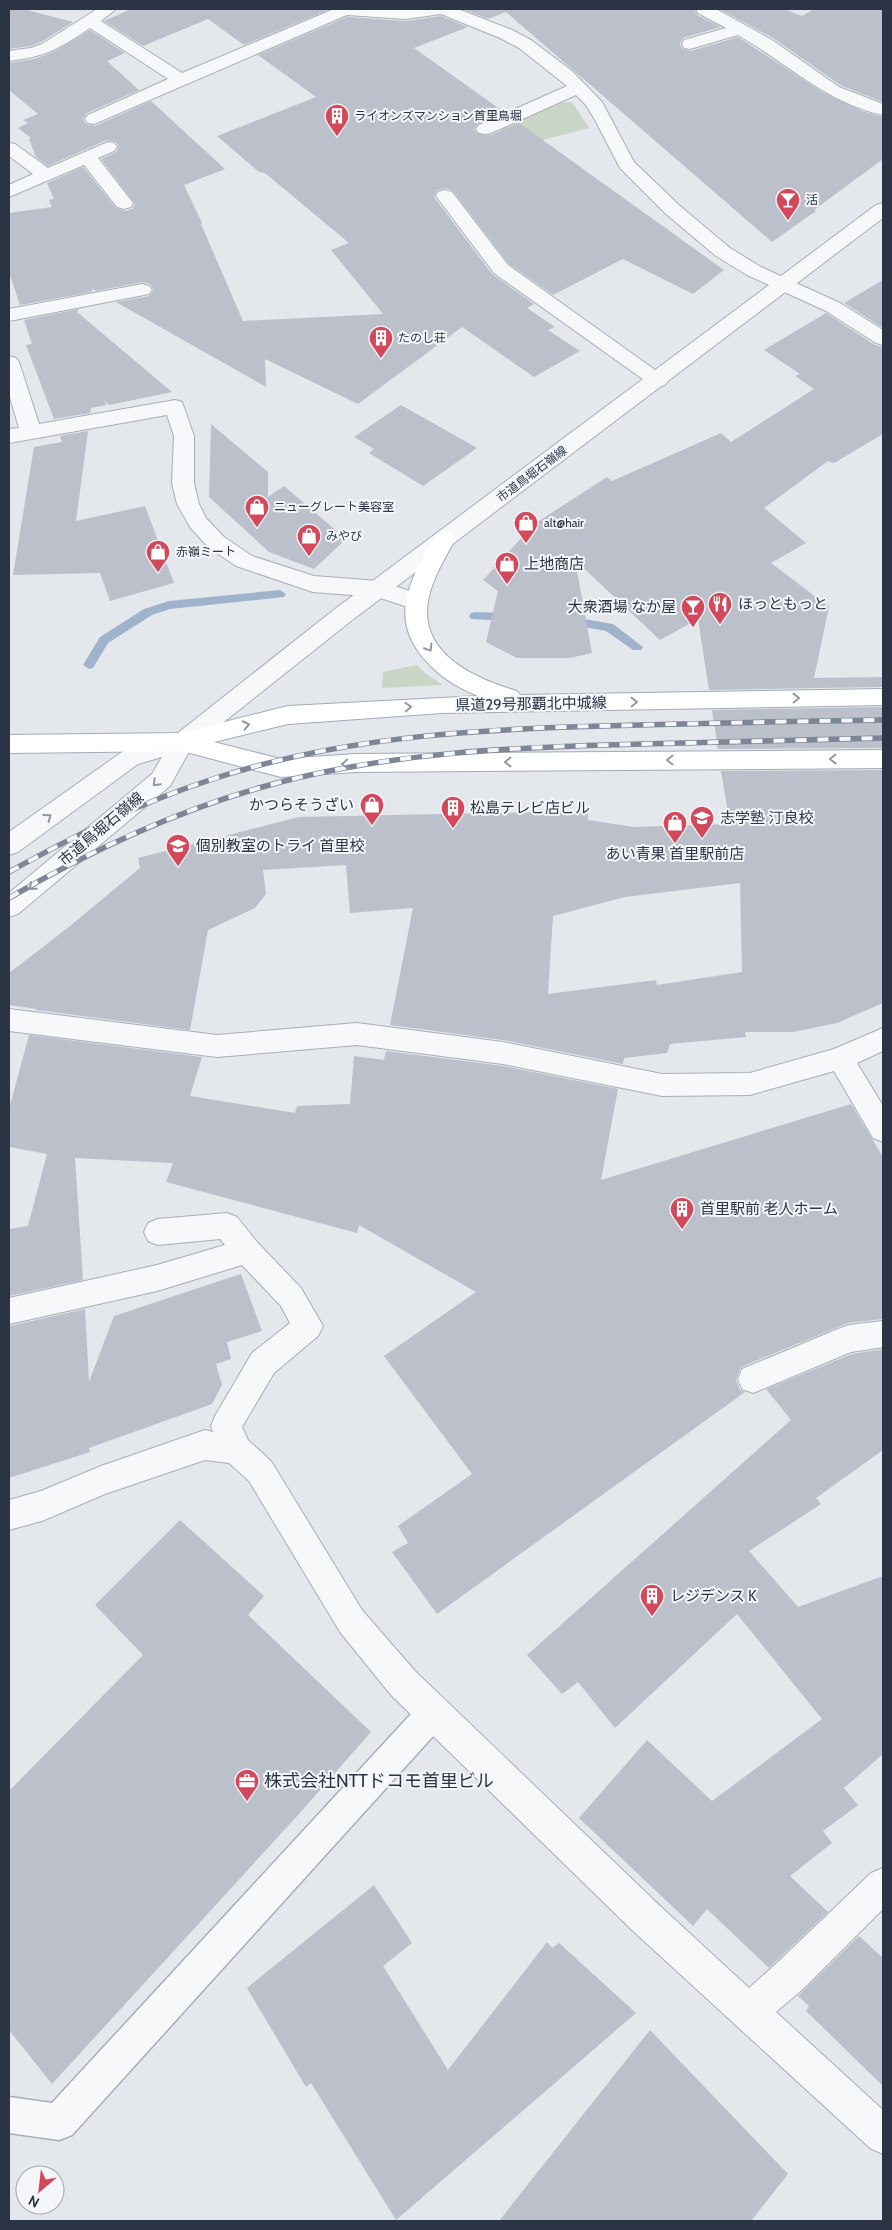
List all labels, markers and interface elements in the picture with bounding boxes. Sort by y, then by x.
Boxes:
building icon: ライオンズマンション首里鳥堀 [324,103,350,137]
place label: ライオンズマンション首里鳥堀 [354,108,522,123]
bar icon: 活 [775,187,801,221]
place label: 活 [806,192,818,207]
building icon: たのし荘 [368,325,394,359]
place label: たのし荘 [398,330,446,345]
street label: 市道鳥堀石嶺線 [494,442,570,505]
shop icon: ニューグレート美容室 [244,494,270,528]
place label: ニューグレート美容室 [274,499,394,514]
shop icon: alt@hair [513,510,539,544]
place label: alt@hair [544,515,584,530]
shop icon: みやび [296,523,322,557]
place label: みやび [326,528,362,543]
shop icon: 赤嶺ミート [145,539,171,573]
place label: 赤嶺ミート [176,544,236,559]
shop icon: 上地商店 [494,551,520,585]
place label: 上地商店 [524,555,584,573]
restaurant icon: ほっともっと [707,591,733,625]
bar icon: 大衆酒場 なか屋 [680,594,706,628]
place label: ほっともっと [738,595,828,613]
place label: 大衆酒場 なか屋 [568,598,676,616]
one-way arrow [423,643,432,652]
one-way arrow [793,693,801,703]
street label: 県道29号那覇北中城線 [455,694,607,714]
one-way arrow [630,697,638,707]
one-way arrow [405,702,413,713]
one-way arrow [241,720,250,730]
one-way arrow [829,754,836,764]
one-way arrow [666,755,674,766]
one-way arrow [504,757,512,767]
one-way arrow [341,758,349,769]
one-way arrow [153,777,162,786]
street label: 市道鳥堀石嶺線 [55,788,147,870]
shop icon: かつらそうざい [359,792,385,826]
building icon: 松島テレビ店ビル [440,795,466,829]
place label: かつらそうざい [249,796,354,814]
place label: 松島テレビ店ビル [470,799,590,817]
school or university icon: 志学塾 汀良校 [689,805,715,839]
place label: 志学塾 汀良校 [720,809,813,827]
shop icon: あい青果 首里駅前店 [662,810,688,844]
one-way arrow [43,814,52,823]
school or university icon: 個別教室のトライ 首里校 [165,833,191,867]
place label: 個別教室のトライ 首里校 [196,837,364,855]
place label: あい青果 首里駅前店 [606,845,744,863]
one-way arrow [29,882,38,890]
building icon: 首里駅前 老人ホーム [669,1196,695,1230]
place label: 首里駅前 老人ホーム [700,1200,838,1218]
building icon: レジデンス K [639,1583,665,1617]
place label: レジデンス K [670,1587,757,1605]
office icon: 株式会社NTTドコモ首里ビル [234,1768,260,1802]
place label: 株式会社NTTドコモ首里ビル [264,1770,494,1792]
north arrow [15,2165,65,2215]
text: N [25,2191,42,2212]

